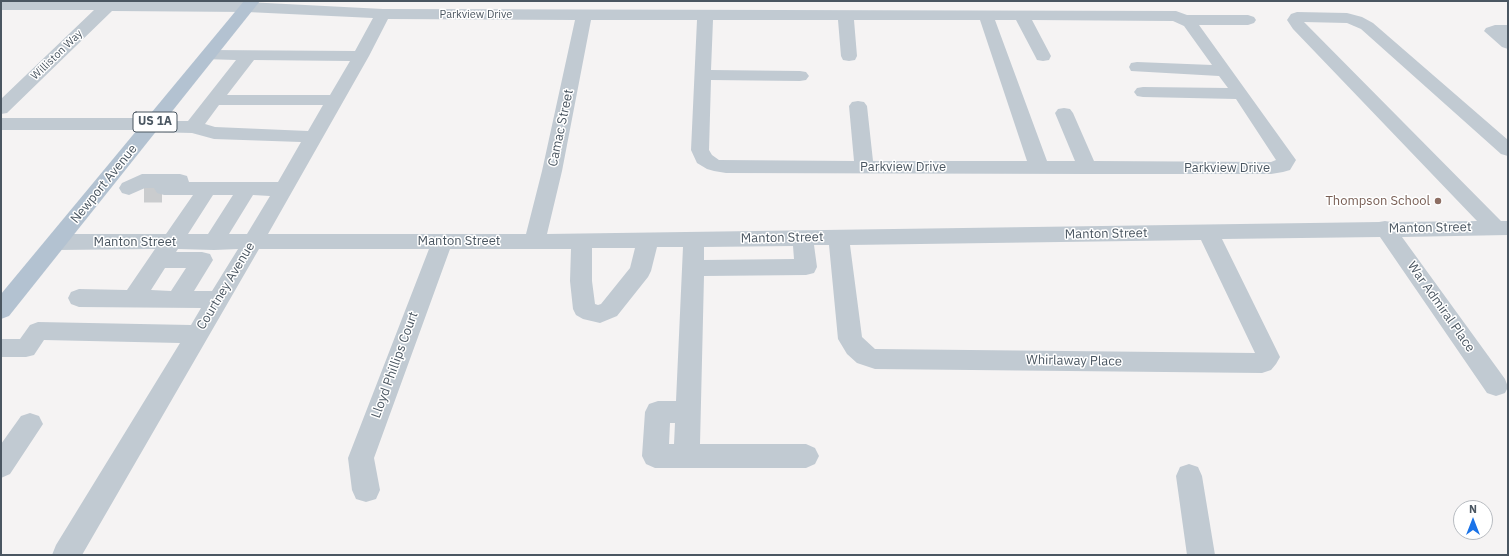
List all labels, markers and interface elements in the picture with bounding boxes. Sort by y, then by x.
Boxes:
street label: Parkview Drive [440,8,512,22]
street label: Williston Way [29,27,85,83]
street label: Camac Street [545,88,577,168]
road number: US 1A [133,112,177,132]
street label: Newport Avenue [67,141,141,227]
street label: Parkview Drive [860,159,946,175]
street label: Parkview Drive [1184,160,1270,176]
place label: Thompson School [1325,193,1430,209]
marker: Thompson School [1433,196,1443,206]
street label: Manton Street [1388,219,1472,237]
street label: Manton Street [1064,225,1148,243]
street label: Manton Street [740,229,824,247]
street label: Manton Street [418,233,500,249]
street label: Manton Street [94,234,176,250]
street label: Courtney Avenue [194,239,258,333]
street label: War Admiral Place [1404,259,1478,355]
street label: Lloyd Phillips Court [368,310,422,420]
street label: Whirlaway Place [1026,352,1122,370]
north arrow [1453,500,1493,540]
text: N [1469,502,1477,516]

